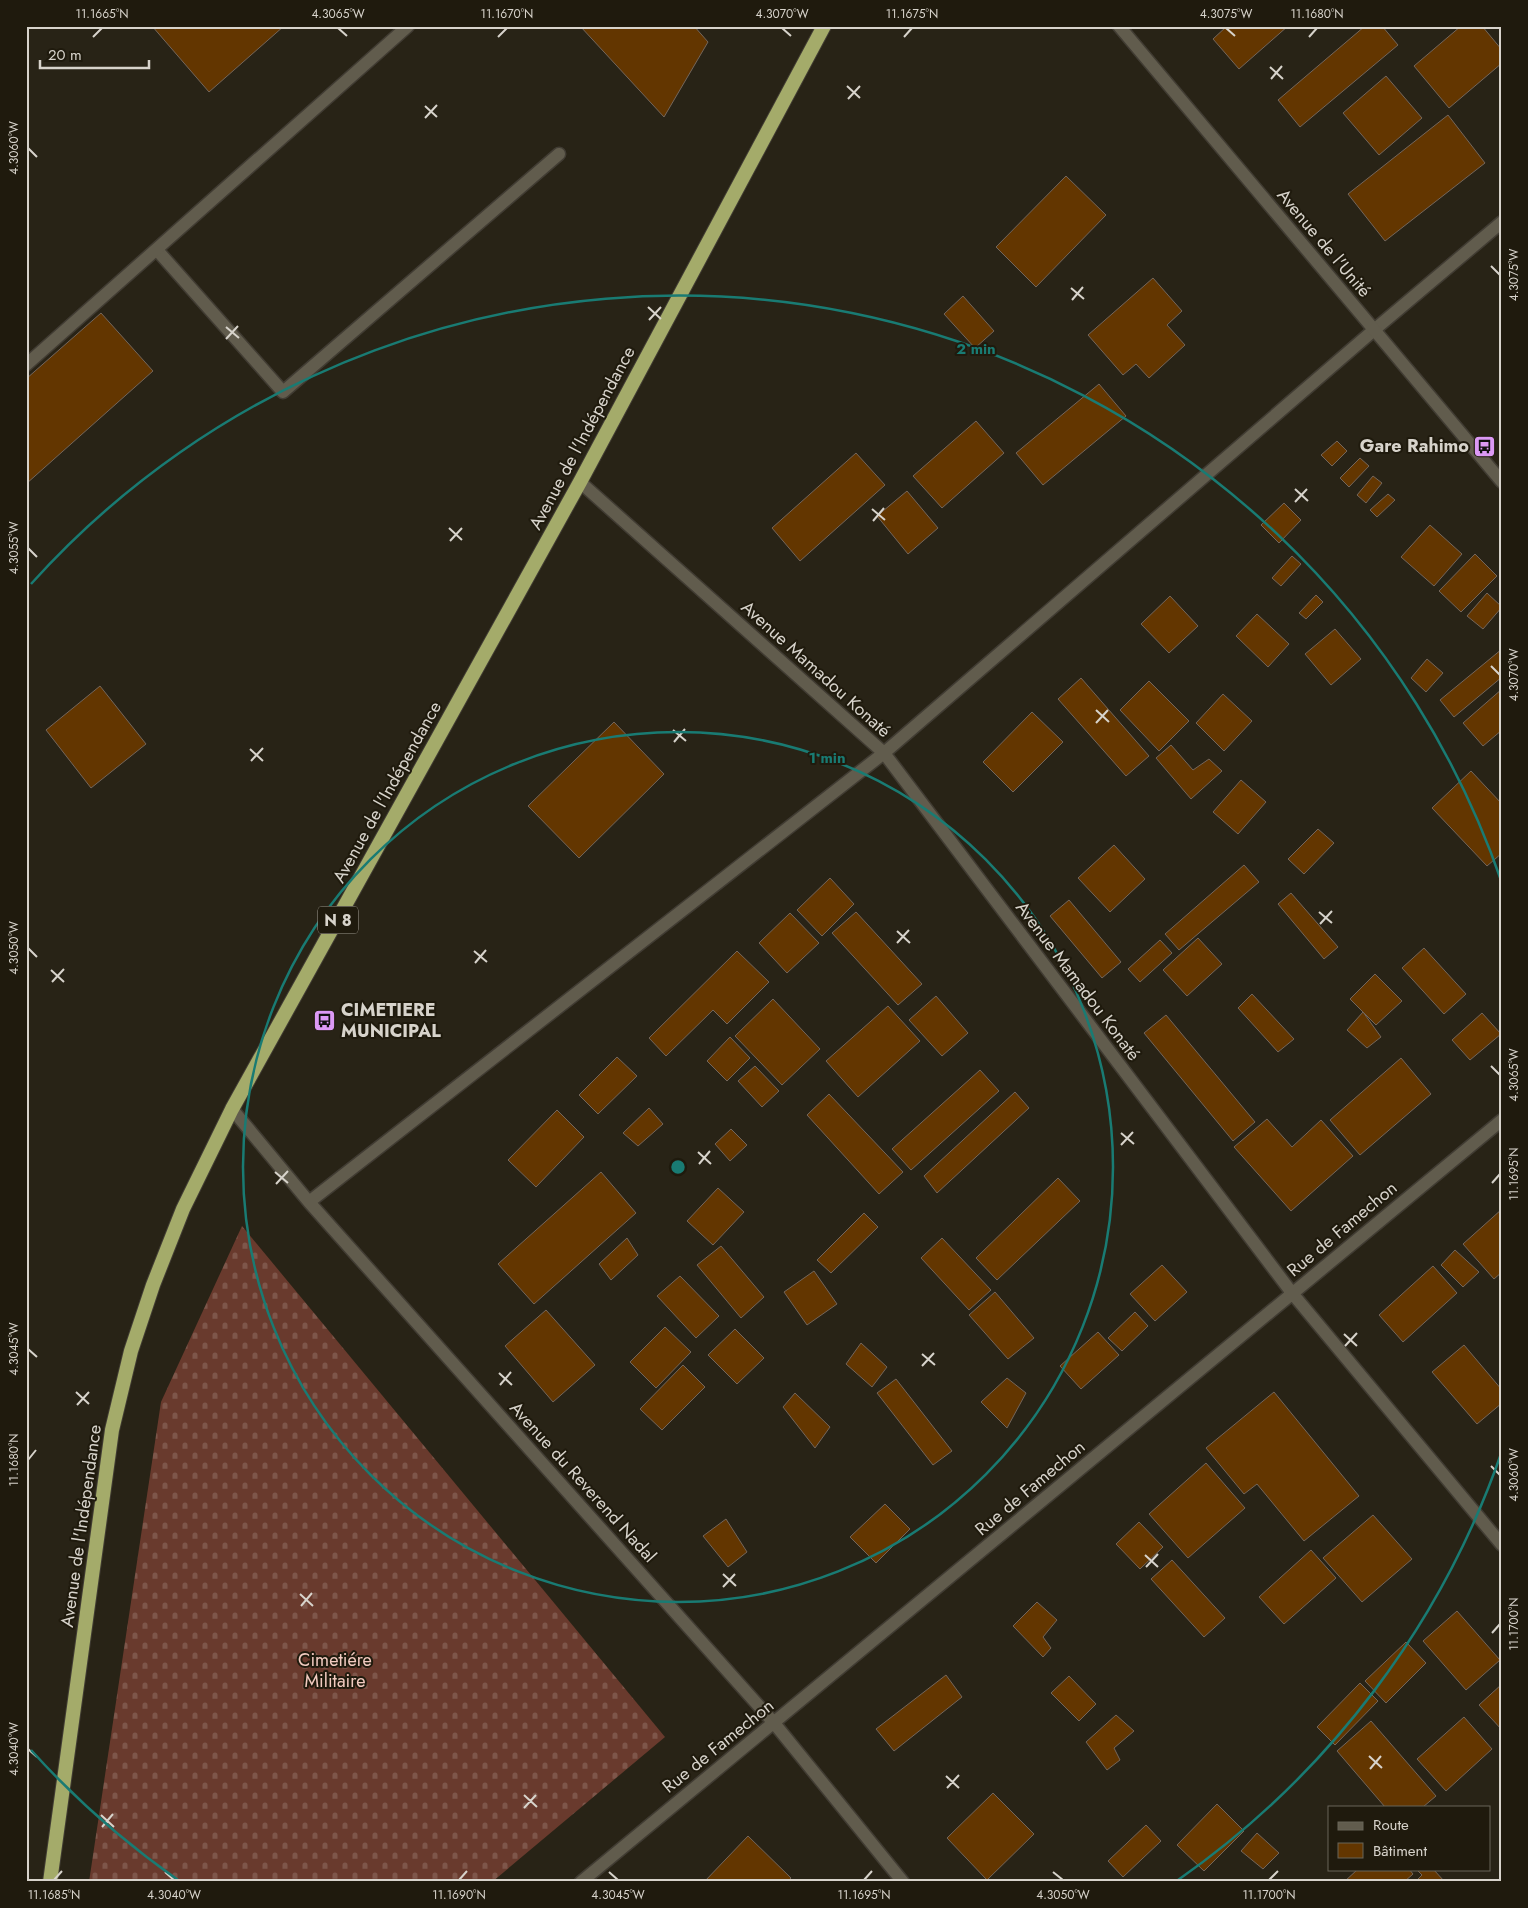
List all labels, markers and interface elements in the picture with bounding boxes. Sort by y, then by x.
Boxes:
text: 11.1665°N [75,5,129,23]
text: 4.3065°W [311,5,365,23]
text: 11.1670°N [481,5,533,23]
text: 4.3070°W [755,5,809,23]
text: 11.1675°N [886,5,938,23]
text: 4.3075°W [1200,5,1252,23]
text: 11.1680°N [1290,5,1344,23]
scale bar [40,38,149,70]
text: 20 m [48,44,82,66]
text: 4.3060°W [5,121,23,175]
street label: Avenue de l'Unité [1271,183,1377,303]
text: 4.3075°W [1505,249,1523,301]
text: 2 min [956,338,996,360]
street label: Avenue de l'Indépendance [523,342,641,534]
place label: Gare Rahimo [1360,433,1469,459]
bus stop icon: Gare Rahimo [1473,434,1497,458]
text: 4.3055°W [5,521,23,575]
street label: Avenue Mamadou Konaté [735,595,897,743]
text: 4.3070°W [1505,648,1523,702]
street label: Avenue de l'Indépendance [326,696,448,888]
text: 1 min [808,747,846,769]
street label: Avenue Mamadou Konaté [1009,896,1147,1066]
road number: N 8 [318,906,358,934]
text: 4.3050°W [5,921,23,975]
place label: CIMETIERE MUNICIPAL [341,997,441,1044]
bus stop icon: CIMETIERE MUNICIPAL [313,1008,337,1032]
text: 4.3065°W [1505,1048,1523,1102]
text: 11.1695°N [1505,1147,1523,1201]
centre of rings [669,1158,687,1176]
street label: Rue de Famechon [1281,1175,1403,1283]
text: 4.3045°W [5,1322,23,1376]
street label: Avenue du Reverend Nadal [504,1396,662,1568]
street label: Avenue de l'Indépendance [54,1423,108,1629]
text: 11.1680°N [5,1433,23,1487]
street label: Rue de Famechon [969,1434,1091,1542]
text: 4.3060°W [1505,1448,1523,1502]
text: 11.1700°N [1505,1597,1523,1651]
park label: Cimetiére Militaire [298,1647,372,1694]
street label: Rue de Famechon [657,1693,779,1799]
text: 4.3040°W [5,1722,23,1776]
legend [1328,1806,1490,1870]
text: Route [1373,1814,1409,1836]
text: Bâtiment [1373,1840,1427,1862]
text: 11.1685°N [28,1886,80,1904]
text: 4.3040°W [147,1886,201,1904]
text: 11.1690°N [432,1886,486,1904]
text: 4.3045°W [591,1886,645,1904]
text: 11.1695°N [837,1886,891,1904]
text: 4.3050°W [1036,1886,1090,1904]
text: 11.1700°N [1242,1886,1296,1904]

